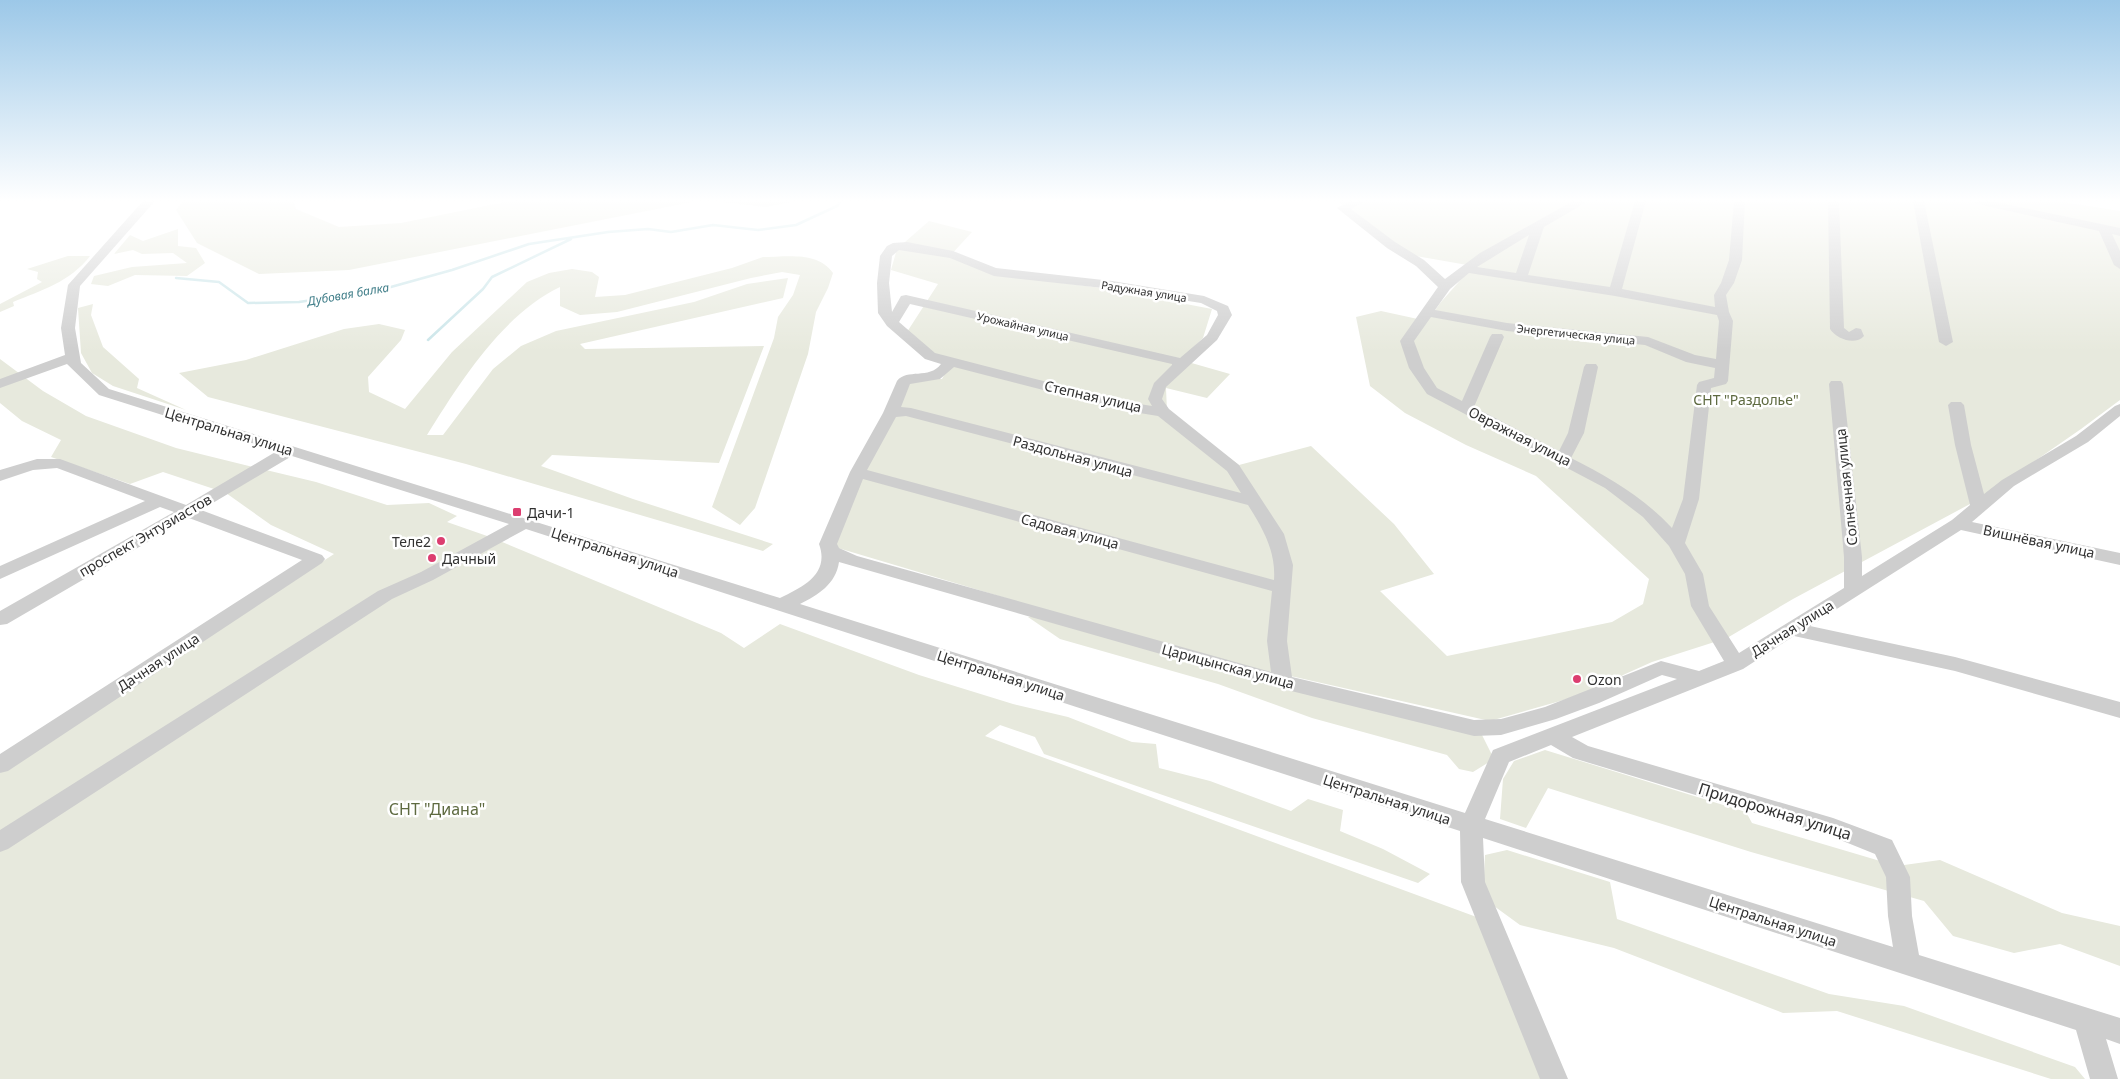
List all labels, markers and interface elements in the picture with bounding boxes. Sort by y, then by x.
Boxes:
street label: Радужная улица [1100,277,1188,305]
water label: Дубовая балка [304,278,390,310]
street label: Урожайная улица [976,308,1070,344]
street label: Энергетическая улица [1516,320,1636,348]
street label: Степная улица [1042,376,1144,416]
park label: СНТ "Раздолье" [1693,390,1799,409]
street label: Центральная улица [163,402,295,460]
street label: Овражная улица [1465,402,1575,470]
street label: Солнечная улица [1830,427,1862,547]
street label: Раздольная улица [1011,431,1135,481]
street label: проспект Энтузиастов [75,489,215,581]
place label: Дачи-1 [527,503,574,522]
marker: Дачи-1 [511,506,523,518]
street label: Садовая улица [1019,509,1121,553]
street label: Вишнёвая улица [1981,520,2097,562]
street label: Центральная улица [549,522,681,582]
place label: Теле2 [392,532,431,551]
marker: Теле2 [435,535,447,547]
place label: Дачный [442,549,496,568]
marker: Дачный [426,552,438,564]
street label: Дачная улица [1747,595,1837,661]
street label: Дачная улица [113,628,203,696]
street label: Царицынская улица [1160,639,1296,693]
street label: Центральная улица [935,645,1067,705]
place label: Ozon [1587,670,1622,689]
marker: Ozon [1571,673,1583,685]
street label: Центральная улица [1321,769,1453,829]
street label: Придорожная улица [1696,777,1854,845]
park label: СНТ "Диана" [389,798,485,820]
street label: Центральная улица [1707,891,1839,951]

